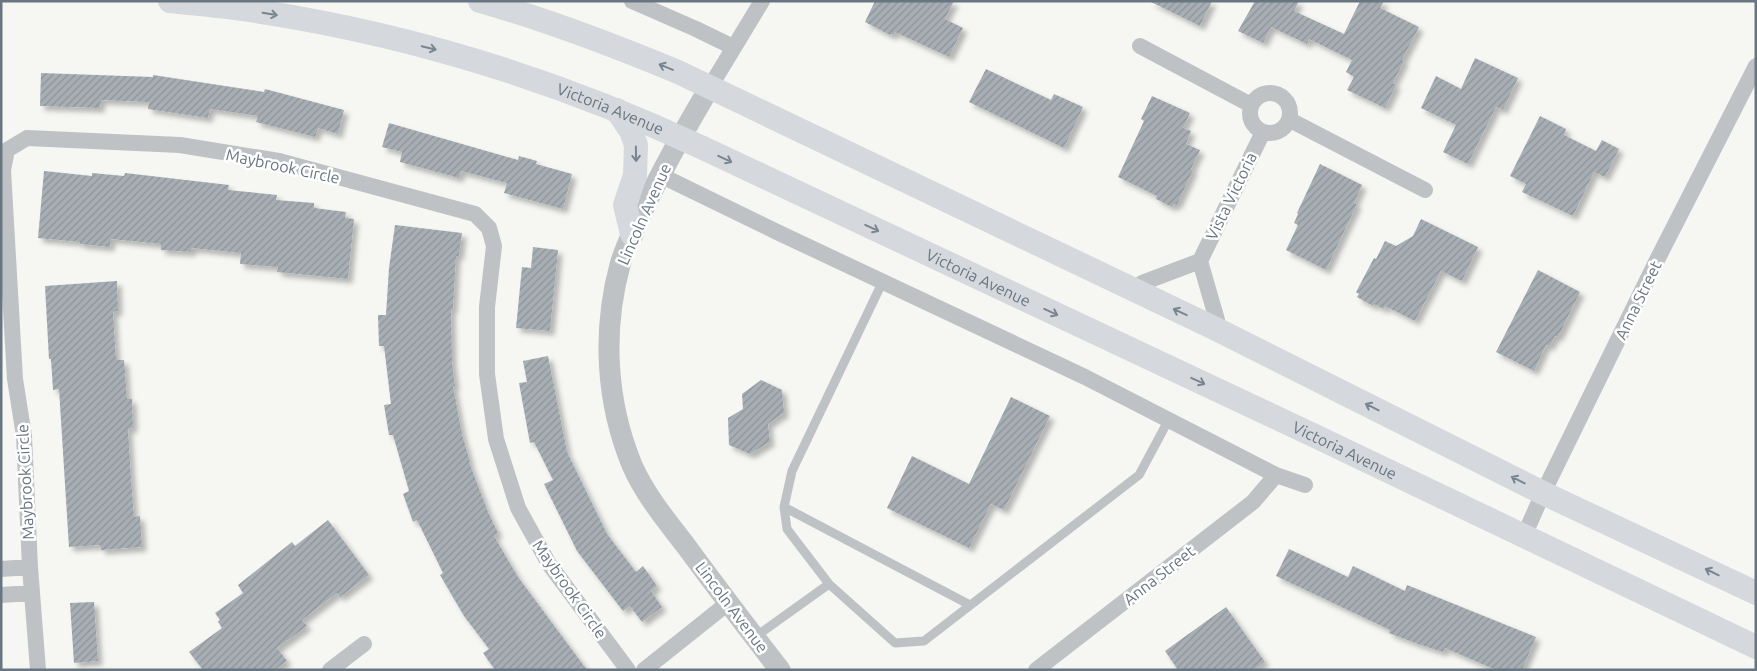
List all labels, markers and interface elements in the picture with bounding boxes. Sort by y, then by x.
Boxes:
one-way arrow [262,9,278,19]
one-way arrow [420,44,436,53]
one-way arrow [659,62,674,71]
street label: Victoria Avenue [554,79,667,138]
street label: Maybrook Circle [224,145,342,187]
one-way arrow [631,146,641,162]
street label: Vista Victoria [1202,149,1260,243]
one-way arrow [717,154,732,164]
street label: Lincoln Avenue [614,161,674,267]
one-way arrow [864,224,879,233]
street label: Victoria Avenue [923,245,1034,310]
street label: Anna Street [1611,257,1665,342]
one-way arrow [1172,307,1187,317]
one-way arrow [1043,308,1058,317]
one-way arrow [1190,377,1205,386]
one-way arrow [1365,402,1380,411]
street label: Victoria Avenue [1290,418,1400,483]
street label: Maybrook Circle [13,424,37,540]
one-way arrow [1510,475,1525,485]
street label: Maybrook Circle [529,536,611,642]
street label: Anna Street [1120,541,1199,608]
street label: Lincoln Avenue [692,558,772,656]
one-way arrow [1705,567,1720,576]

